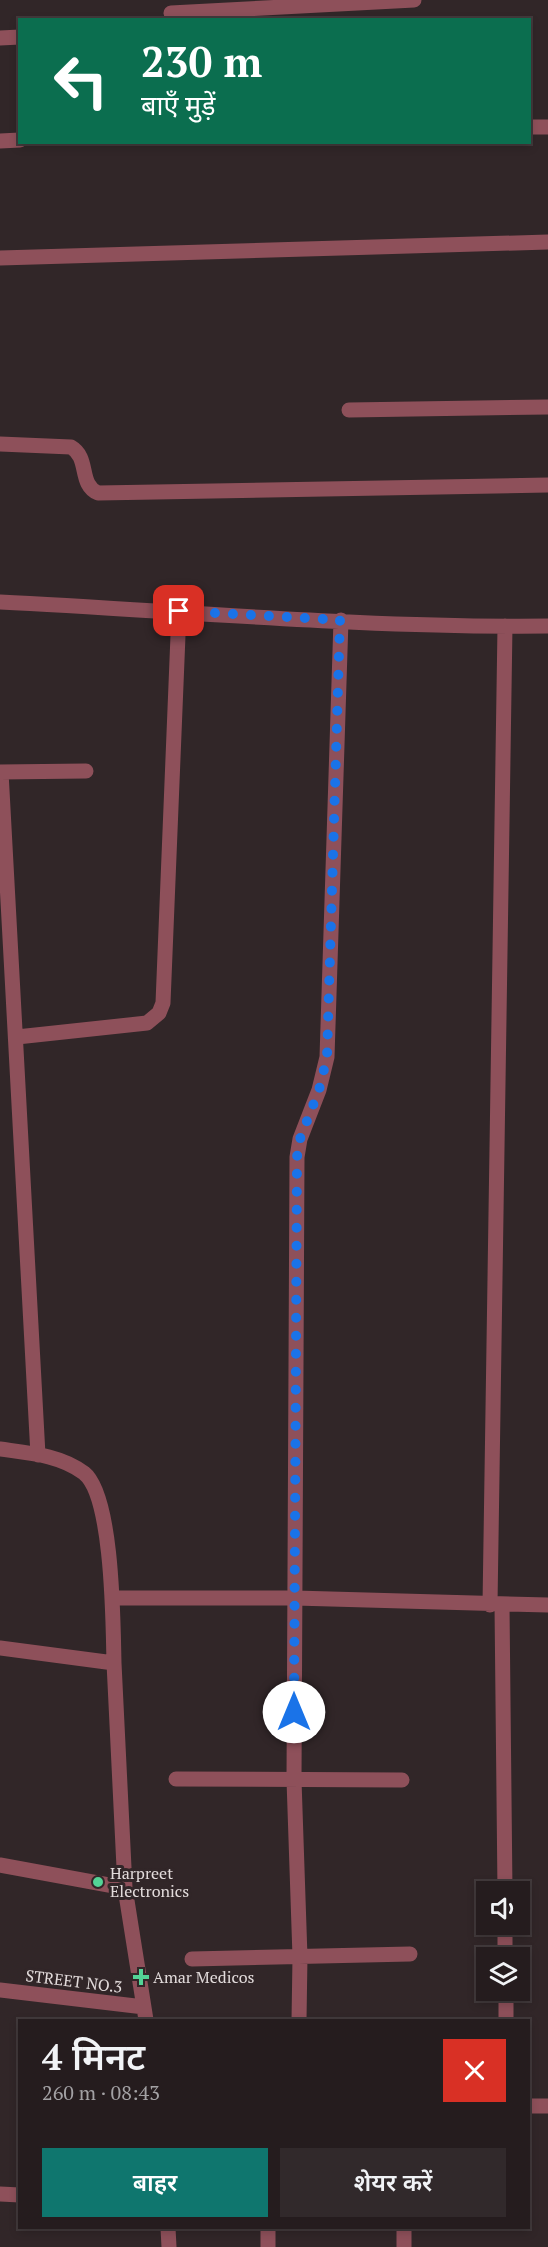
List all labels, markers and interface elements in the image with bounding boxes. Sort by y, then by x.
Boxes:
text: 230 m [141,33,262,89]
icon: left [42,42,120,120]
text: बाएँ मुड़ें [141,87,216,123]
pin [153,585,204,636]
icon: arrive [162,594,195,627]
position arrow [262,1680,326,1744]
place label: Harpreet Electronics [110,1862,189,1902]
marker: Harpreet Electronics [91,1875,105,1889]
map controls [476,1881,530,2001]
button: sound [476,1881,530,1935]
button: layers [476,1947,530,2001]
street label: STREET NO.3 [24,1964,124,1998]
place label: Amar Medicos [153,1966,254,1988]
marker: Amar Medicos [134,1970,148,1984]
text: 4 मिनट [42,2033,145,2080]
button: close [443,2039,506,2102]
text: 260 m · 08:43 [42,2079,160,2106]
button: बाहर [42,2148,268,2217]
button: शेयर करें [280,2148,506,2217]

